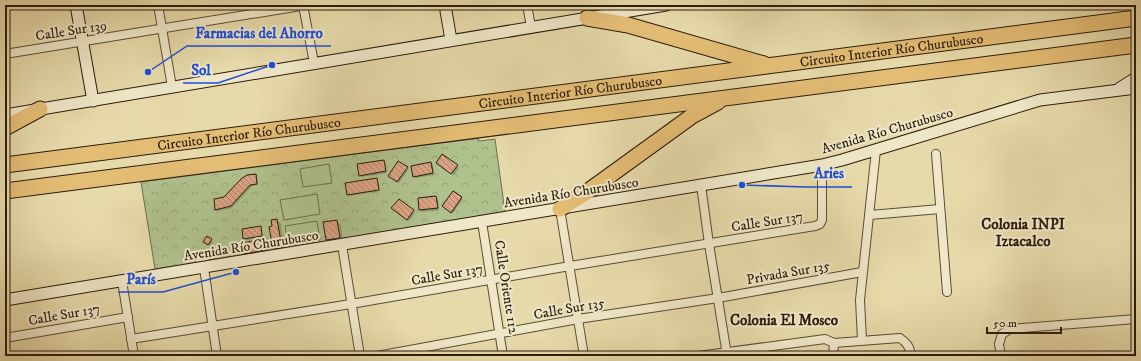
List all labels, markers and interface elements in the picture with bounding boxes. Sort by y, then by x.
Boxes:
street label: Calle Sur 139 [34,16,108,46]
callout: Farmacias del Ahorro [187,19,331,46]
text: Farmacias del Ahorro [195,24,324,43]
street label: Circuito Interior Río Churubusco [799,30,985,72]
callout: Sol [183,56,218,83]
text: Sol [191,61,211,80]
street label: Circuito Interior Río Churubusco [478,72,663,113]
street label: Avenida Río Churubusco [819,103,955,158]
street label: Circuito Interior Río Churubusco [156,113,342,155]
callout: Aries [806,160,852,187]
text: Aries [813,164,844,183]
street label: Avenida Río Churubusco [502,173,640,213]
street label: Calle Sur 137 [730,207,804,237]
district label: Colonia INPI Iztacalco [981,215,1065,251]
street label: Avenida Río Churubusco [182,226,320,266]
street label: Calle Oriente 112 [490,239,522,335]
street label: Privada Sur 135 [745,257,831,289]
street label: Calle Sur 137 [410,260,484,290]
callout: París [118,265,163,292]
text: París [126,270,156,289]
street label: Calle Sur 135 [532,294,606,324]
street label: Calle Sur 137 [27,300,101,330]
scale bar [987,309,1061,335]
district label: Colonia El Mosco [730,311,839,330]
text: 50 m [993,316,1017,331]

